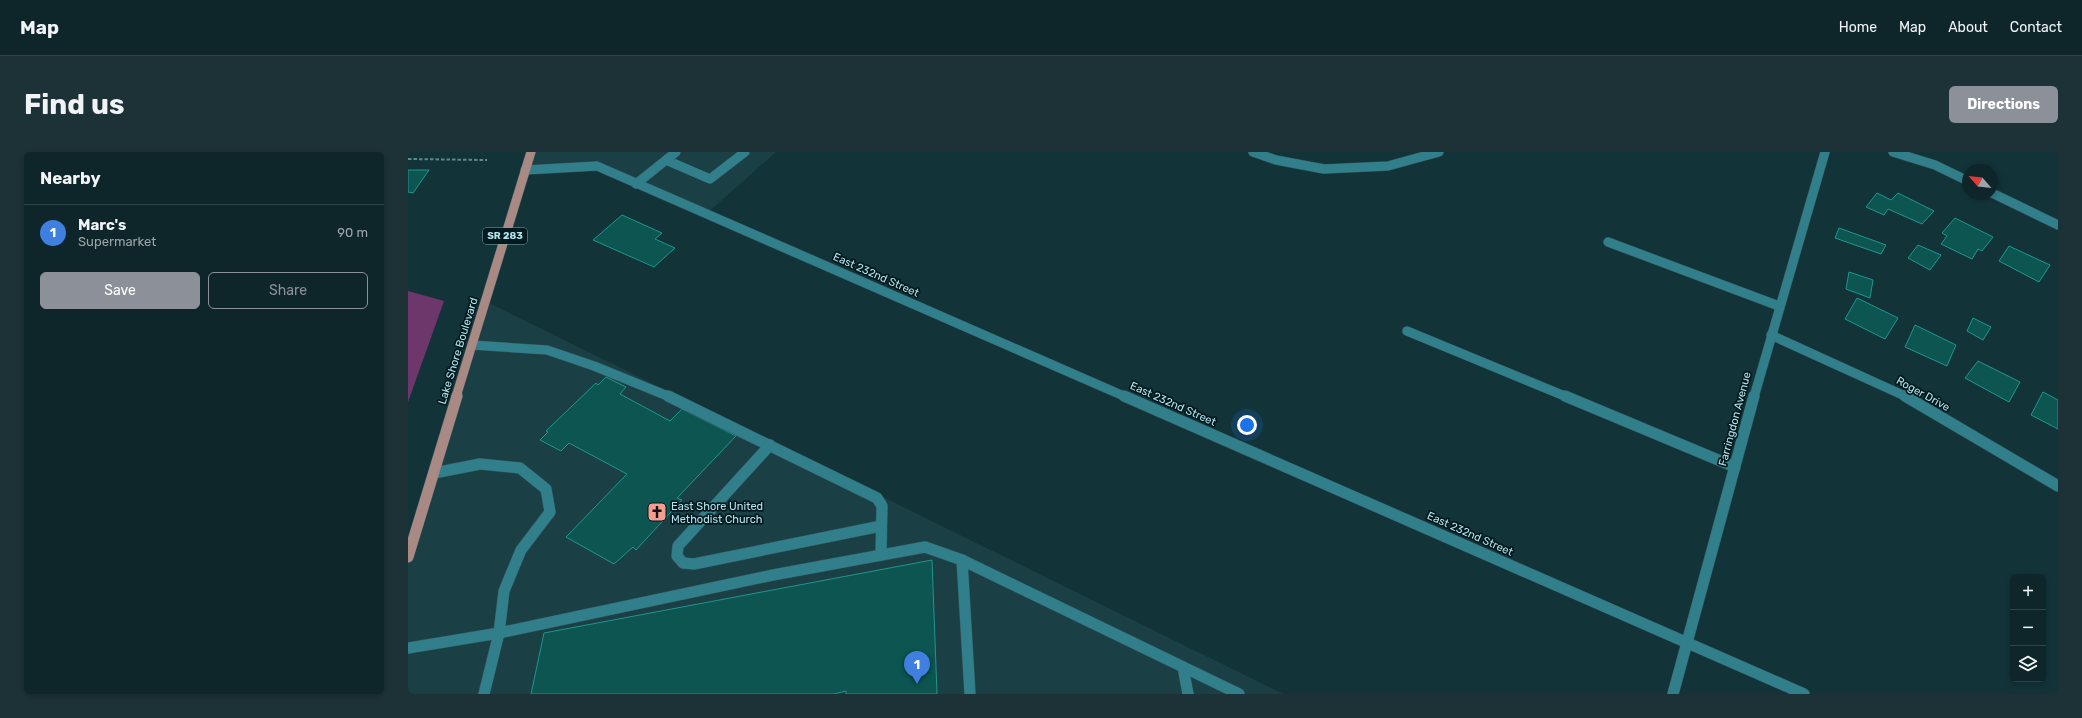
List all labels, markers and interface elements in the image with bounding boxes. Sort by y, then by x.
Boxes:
text: Map [20,16,59,39]
text: Home [1839,19,1877,36]
text: Map [1899,19,1926,36]
text: About [1948,19,1988,36]
text: Contact [2010,19,2062,36]
button: Directions [1949,86,2058,123]
text: Find us [24,88,124,121]
north arrow [1962,164,1998,200]
text: Nearby [40,168,101,188]
text: Marc's [78,216,126,234]
text: 1 [50,225,56,240]
text: 90 m [337,225,368,240]
road number: SR 283 [483,228,527,244]
text: Supermarket [78,234,156,249]
street label: East 232nd Street [831,250,922,300]
button: Save [40,272,200,309]
button: Share [208,272,368,309]
street label: Lake Shore Boulevard [436,296,480,406]
street label: Farringdon Avenue [1716,371,1754,467]
street label: Roger Drive [1894,374,1952,414]
street label: East 232nd Street [1128,379,1219,429]
your location [1237,415,1257,435]
place label: East Shore United Methodist Church [671,500,763,526]
church icon: East Shore United Methodist Church [646,501,668,523]
street label: East 232nd Street [1425,509,1516,559]
map controls [2010,574,2046,682]
button: + [2010,574,2046,610]
button: − [2010,610,2046,646]
button: layers [2010,646,2046,682]
pin: 1 [904,651,930,684]

